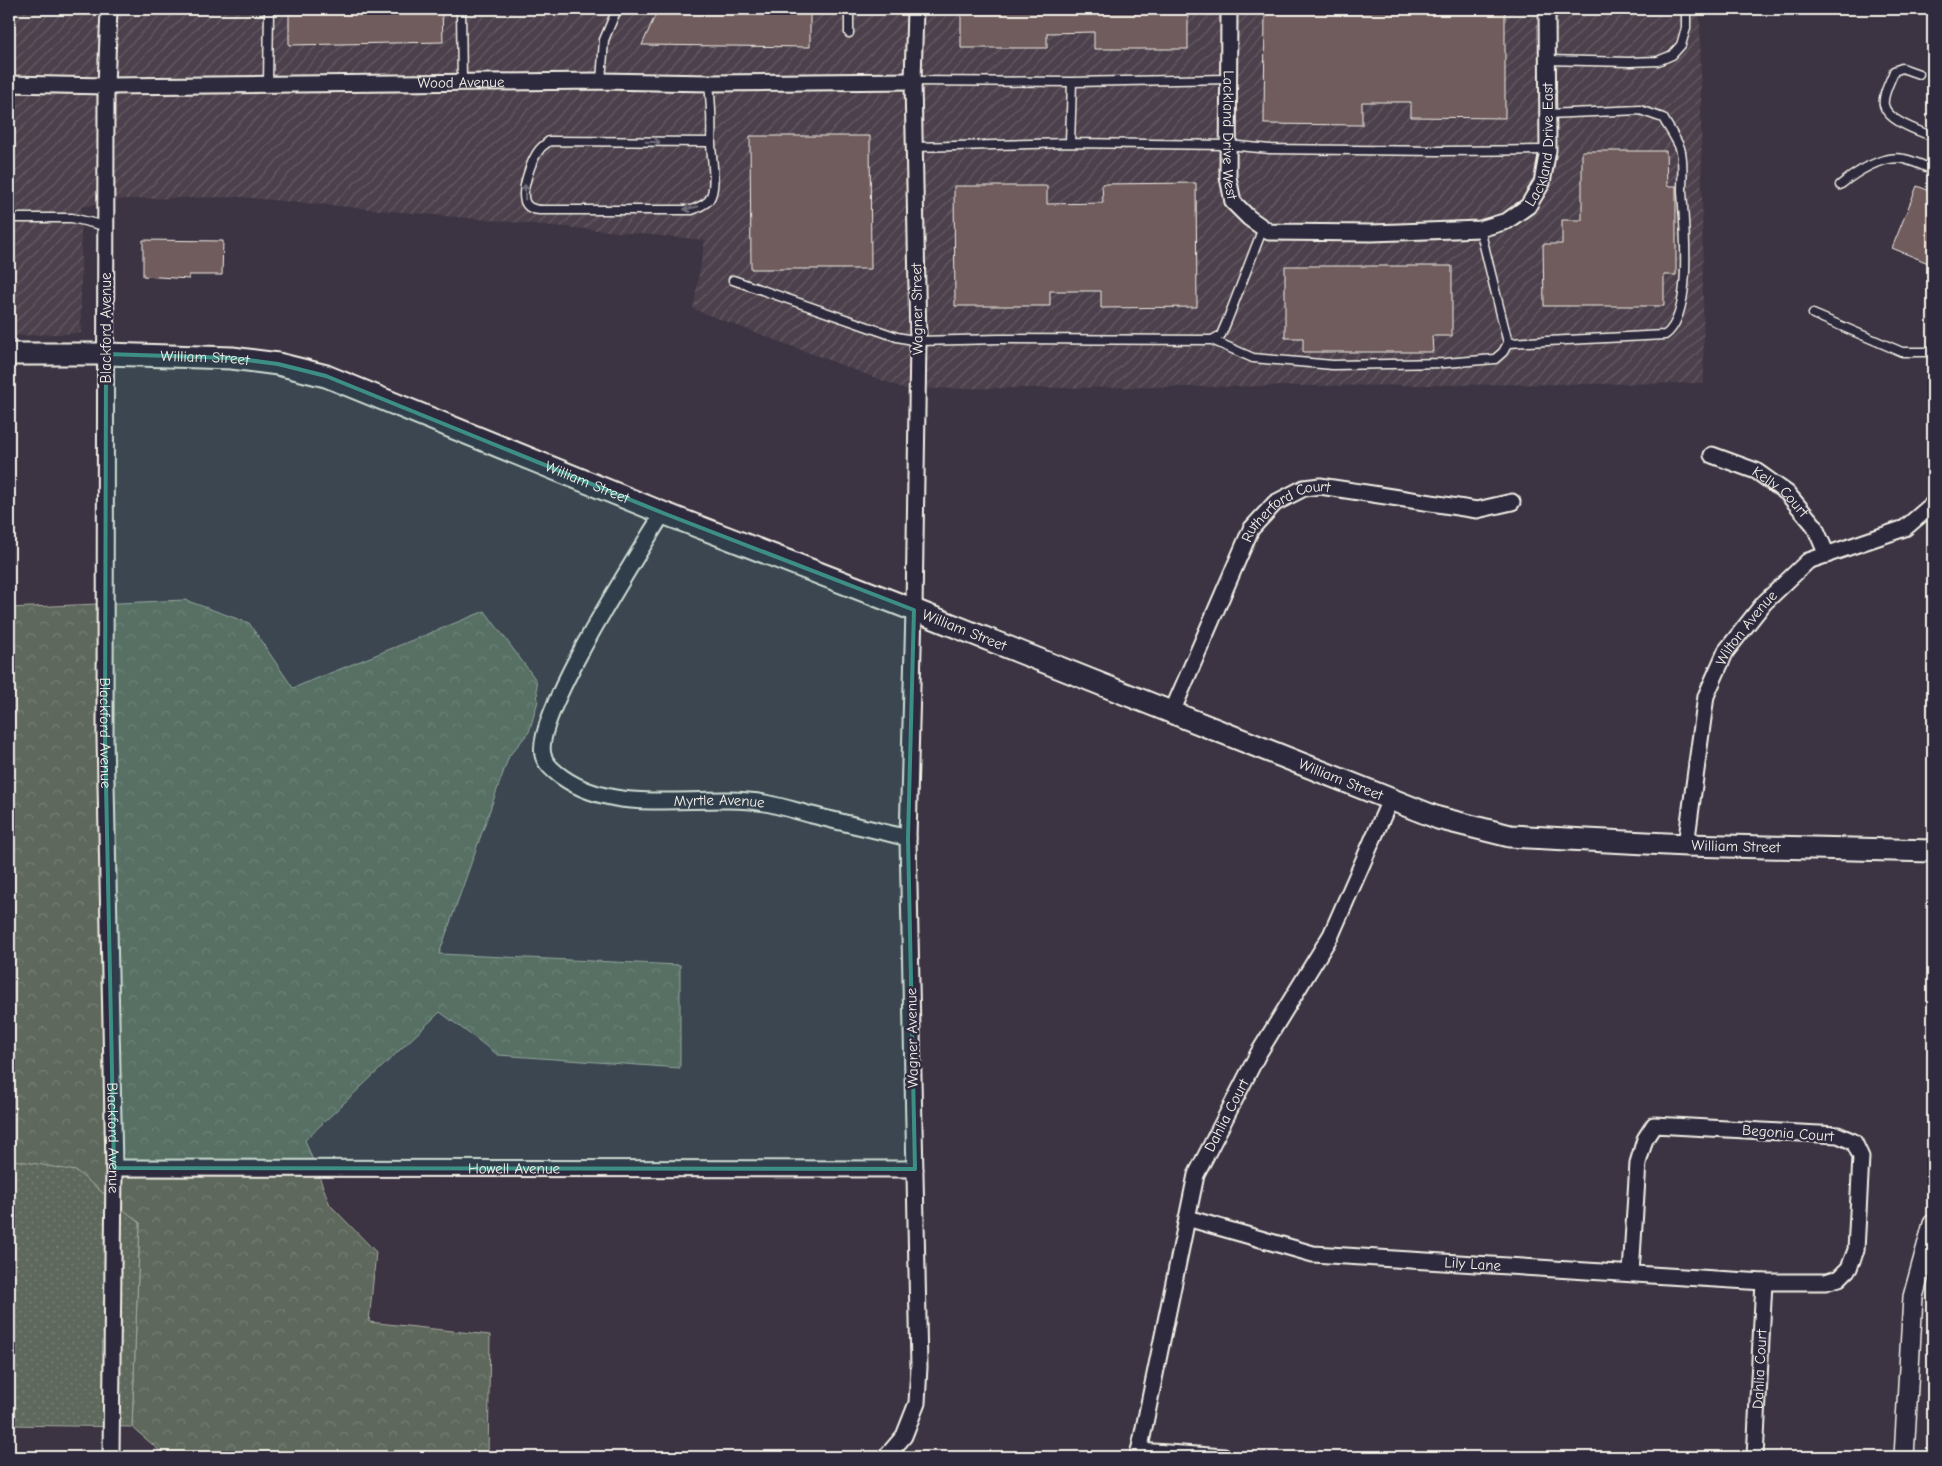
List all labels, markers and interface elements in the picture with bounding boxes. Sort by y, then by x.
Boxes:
street label: Lackland Drive West [1219,70,1241,202]
street label: Wood Avenue [417,73,505,92]
street label: Lackland Drive East [1521,82,1557,210]
one-way arrow [645,137,661,146]
one-way arrow [520,184,529,200]
one-way arrow [683,204,699,213]
street label: Wagner Street [907,262,927,355]
street label: Blackford Avenue [97,272,115,383]
street label: William Street [160,347,251,369]
street label: William Street [543,457,633,508]
street label: Kelly Court [1749,462,1813,521]
street label: Rutherford Court [1237,477,1332,545]
street label: Wilton Avenue [1712,586,1781,668]
street label: William Street [920,605,1010,655]
street label: Blackford Avenue [96,677,115,789]
street label: William Street [1296,755,1386,804]
street label: Myrtle Avenue [673,791,766,812]
street label: William Street [1691,836,1781,856]
street label: Wagner Avenue [902,987,922,1088]
street label: Dahlia Court [1200,1075,1253,1155]
street label: Blackford Avenue [103,1082,123,1194]
street label: Begonia Court [1741,1121,1835,1145]
street label: Howell Avenue [468,1159,561,1178]
street label: Lily Lane [1444,1253,1502,1275]
street label: Dahlia Court [1748,1328,1771,1409]

